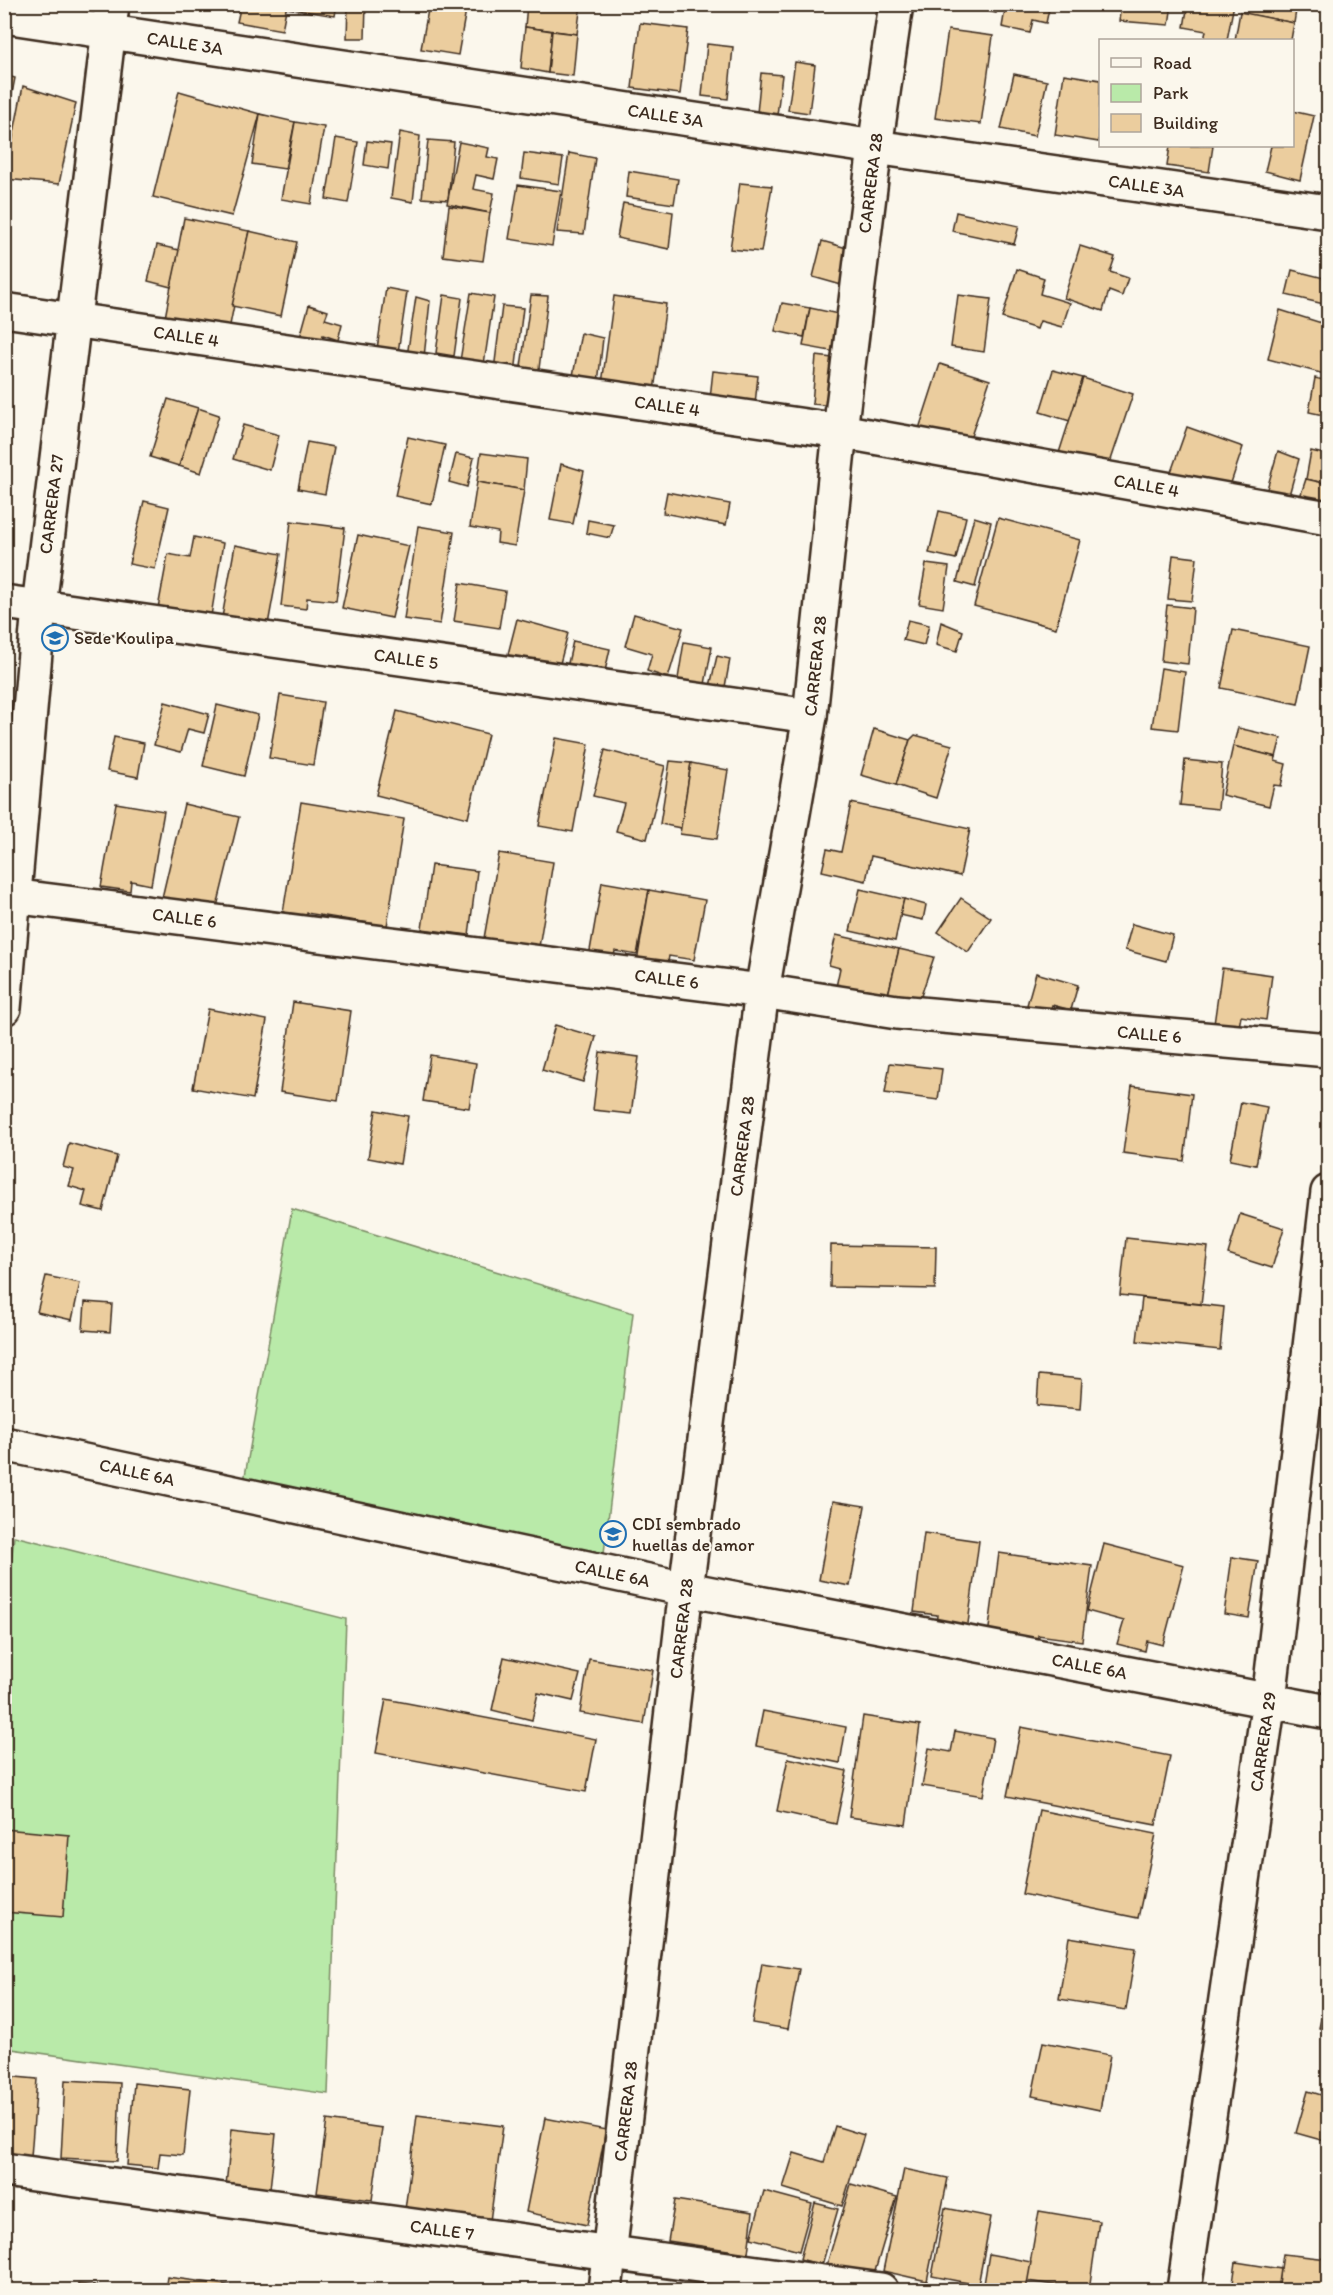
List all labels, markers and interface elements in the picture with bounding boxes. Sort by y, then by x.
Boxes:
street label: CALLE 3A [145,27,225,60]
legend [1099,39,1294,147]
text: Road [1153,52,1192,74]
text: Park [1153,82,1188,104]
street label: CALLE 3A [626,99,706,132]
text: Building [1153,112,1219,134]
street label: CARRERA 28 [853,131,888,235]
street label: CALLE 3A [1107,170,1186,202]
street label: CALLE 4 [152,321,221,352]
street label: CALLE 4 [633,390,702,422]
street label: CARRERA 27 [34,453,68,555]
street label: CALLE 4 [1112,469,1181,502]
street label: CARRERA 28 [799,614,832,717]
school or university icon: Sede Koulipa [40,623,70,653]
place label: Sede Koulipa [74,627,175,649]
street label: CALLE 5 [372,643,440,674]
street label: CALLE 6 [151,903,218,933]
street label: CALLE 6 [633,964,700,994]
street label: CALLE 6 [1116,1020,1183,1048]
street label: CARRERA 28 [725,1094,760,1198]
street label: CALLE 6A [97,1454,177,1491]
place label: CDI sembrado huellas de amor [632,1513,755,1556]
school or university icon: CDI sembrado huellas de amor [598,1519,628,1549]
street label: CALLE 6A [573,1555,653,1592]
street label: CARRERA 28 [665,1577,698,1680]
street label: CALLE 6A [1050,1648,1130,1684]
street label: CARRERA 29 [1245,1690,1281,1793]
street label: CARRERA 28 [609,2059,642,2163]
street label: CALLE 7 [409,2215,475,2245]

